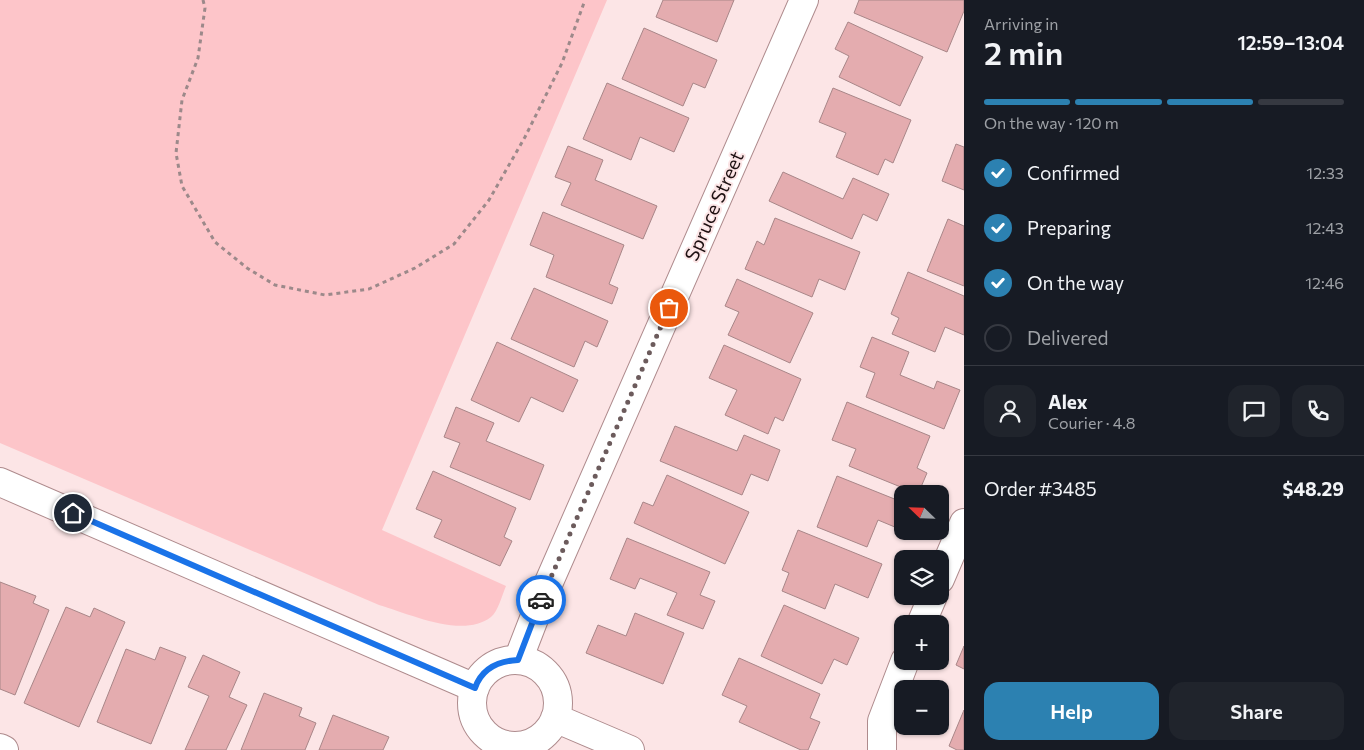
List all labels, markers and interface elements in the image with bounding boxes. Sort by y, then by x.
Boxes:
text: Arriving in [984,14,1058,33]
text: 12:59–13:04 [1237,31,1344,54]
text: 2 min [984,32,1063,72]
text: On the way · 120 m [984,113,1119,132]
street label: Spruce Street [679,147,748,264]
icon: check [984,159,1012,187]
text: Confirmed [1027,161,1120,184]
text: 12:33 [1306,163,1344,182]
icon: check [984,214,1012,242]
text: Preparing [1027,216,1111,239]
text: 12:43 [1306,218,1344,237]
icon: check [984,269,1012,297]
text: On the way [1027,271,1124,294]
text: 12:46 [1305,273,1344,292]
pin [648,287,690,329]
icon: bag [655,294,683,322]
text: Delivered [1027,326,1108,349]
button: person [984,385,1036,437]
button: chat [1228,385,1280,437]
button: phone [1292,385,1344,437]
text: Alex [1048,390,1088,413]
text: Courier · 4.8 [1048,413,1135,432]
text: Order #3485 [984,477,1097,500]
text: $48.29 [1282,477,1344,500]
north arrow [894,485,949,540]
map controls [894,485,949,735]
pin [52,492,94,534]
icon: home [59,499,87,527]
button: layers [894,550,949,605]
courier [516,575,566,625]
icon: car [527,586,555,614]
button: + [894,615,949,670]
button: − [894,680,949,735]
button: Help [984,682,1159,740]
button: Share [1169,682,1344,740]

